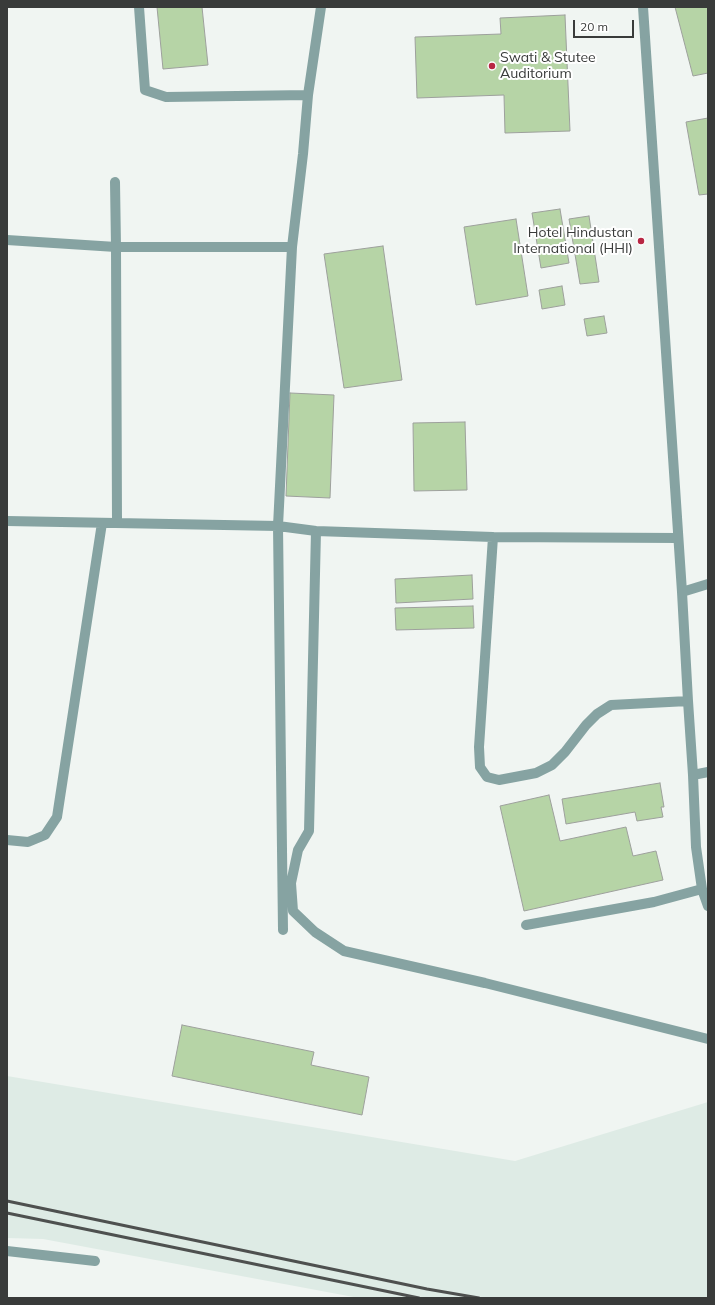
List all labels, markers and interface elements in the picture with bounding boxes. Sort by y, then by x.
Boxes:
scale bar [575,12,636,38]
text: 20 m [580,19,608,34]
place label: Swati & Stutee Auditorium [500,50,596,82]
marker: Swati & Stutee Auditorium [487,61,497,71]
place label: Hotel Hindustan International (HHI) [513,225,633,258]
marker: Hotel Hindustan International (HHI) [636,236,646,246]

